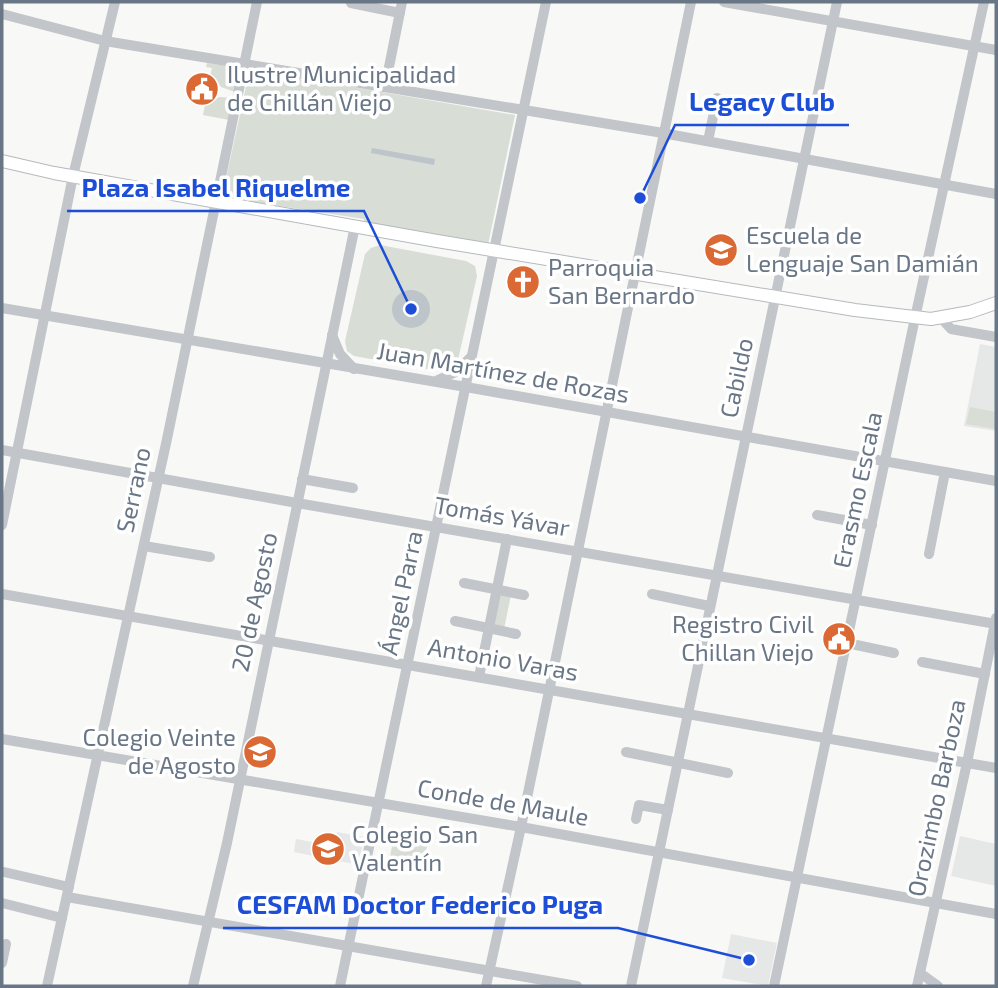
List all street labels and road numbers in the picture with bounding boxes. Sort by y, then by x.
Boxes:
street label: Juan Martínez de Rozas [375,335,632,408]
street label: Cabildo [713,335,758,420]
street label: Erasmo Escala [826,409,887,571]
street label: Serrano [109,444,156,535]
street label: Tomás Yávar [432,489,573,542]
street label: Ángel Parra [373,528,428,658]
street label: 20 de Agosto [225,529,282,674]
street label: Antonio Varas [426,631,581,686]
street label: Orozimbo Barboza [900,696,971,899]
street label: Conde de Maule [415,772,591,831]

